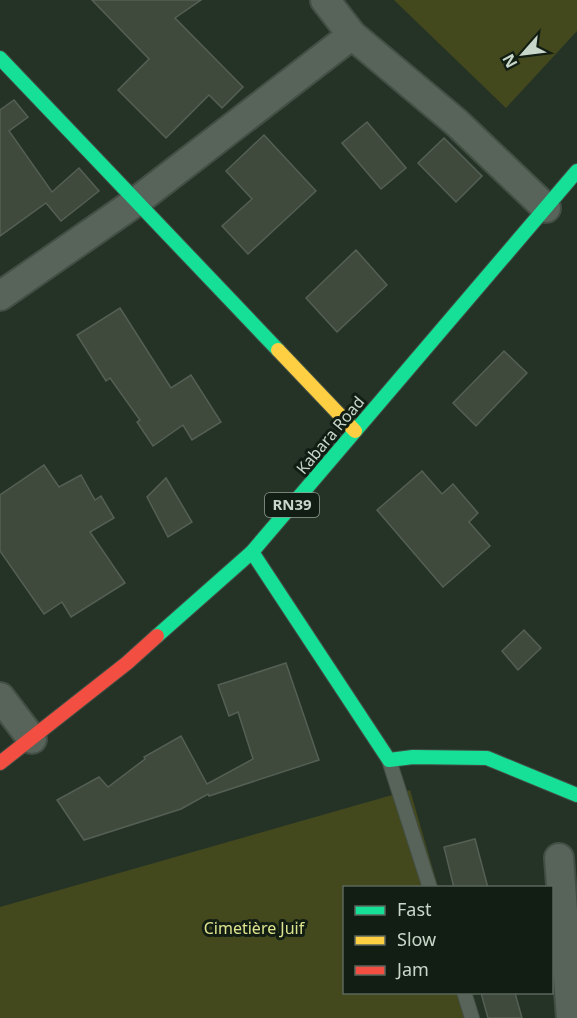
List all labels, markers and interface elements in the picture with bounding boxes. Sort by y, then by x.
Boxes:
north arrow [493,24,553,84]
text: N [497,50,523,72]
street label: Kabara Road [291,391,369,479]
road number: RN39 [265,493,319,517]
legend [343,886,553,994]
text: Fast [397,897,432,921]
park label: Cimetière Juif [204,917,306,939]
text: Slow [397,927,436,951]
text: Jam [395,957,429,981]

